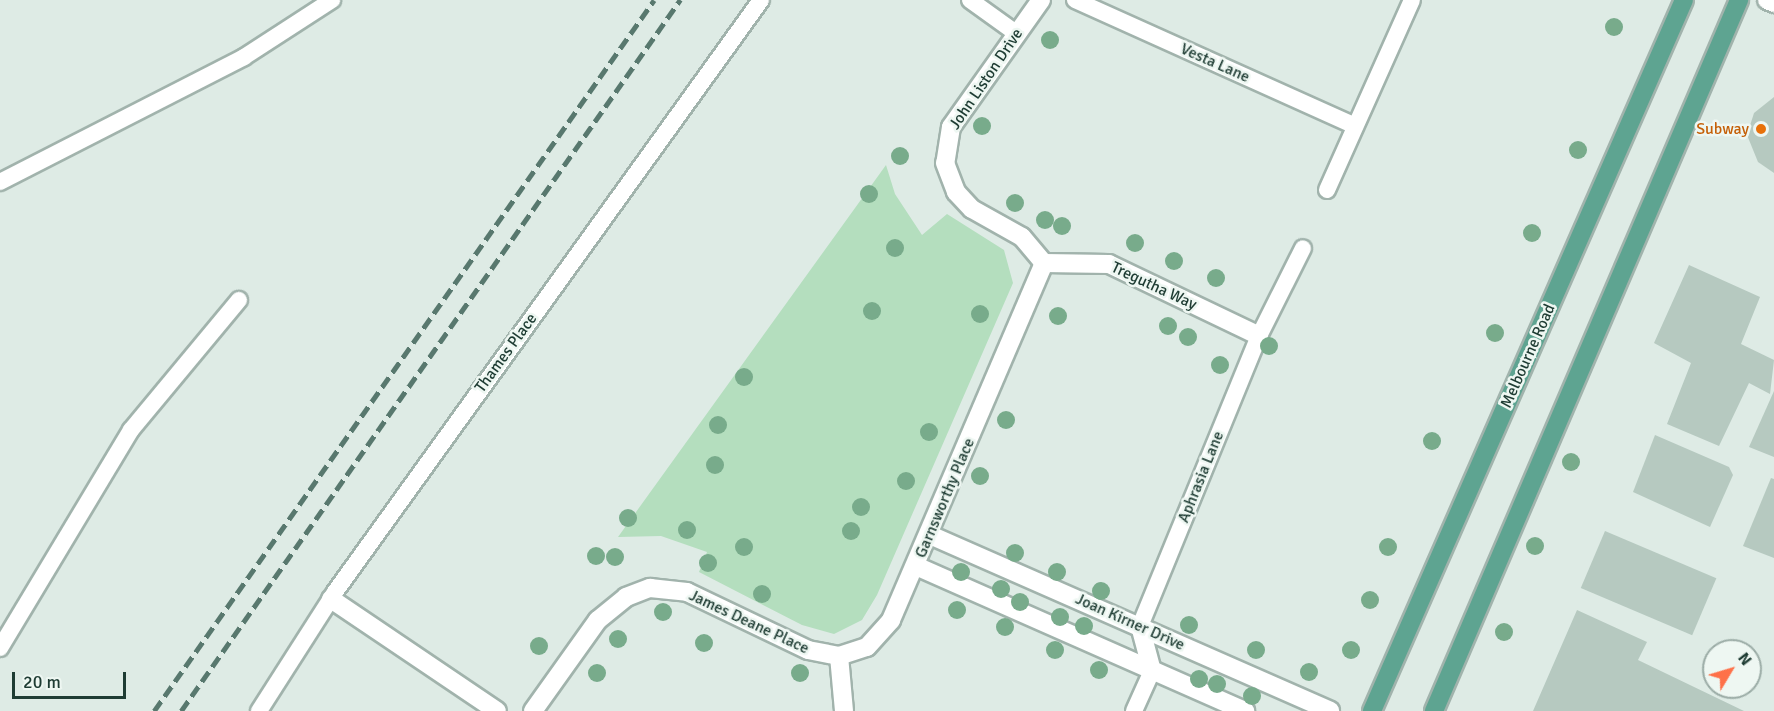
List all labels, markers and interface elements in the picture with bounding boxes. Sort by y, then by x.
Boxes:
street label: John Liston Drive [945,25,1027,133]
street label: Vesta Lane [1177,39,1253,87]
place label: Subway [1696,119,1749,139]
marker: Subway [1754,122,1768,136]
street label: Tregutha Way [1108,258,1200,314]
street label: Melbourne Road [1497,301,1559,411]
street label: Thames Place [471,310,541,396]
street label: Aphrasia Lane [1174,428,1228,526]
street label: Garnsworthy Place [911,435,979,561]
street label: James Deane Place [686,586,812,658]
street label: Joan Kirner Drive [1072,589,1188,655]
north arrow [1702,639,1762,699]
text: N [1733,649,1756,670]
scale bar [15,660,129,698]
text: 20 m [23,671,61,693]

